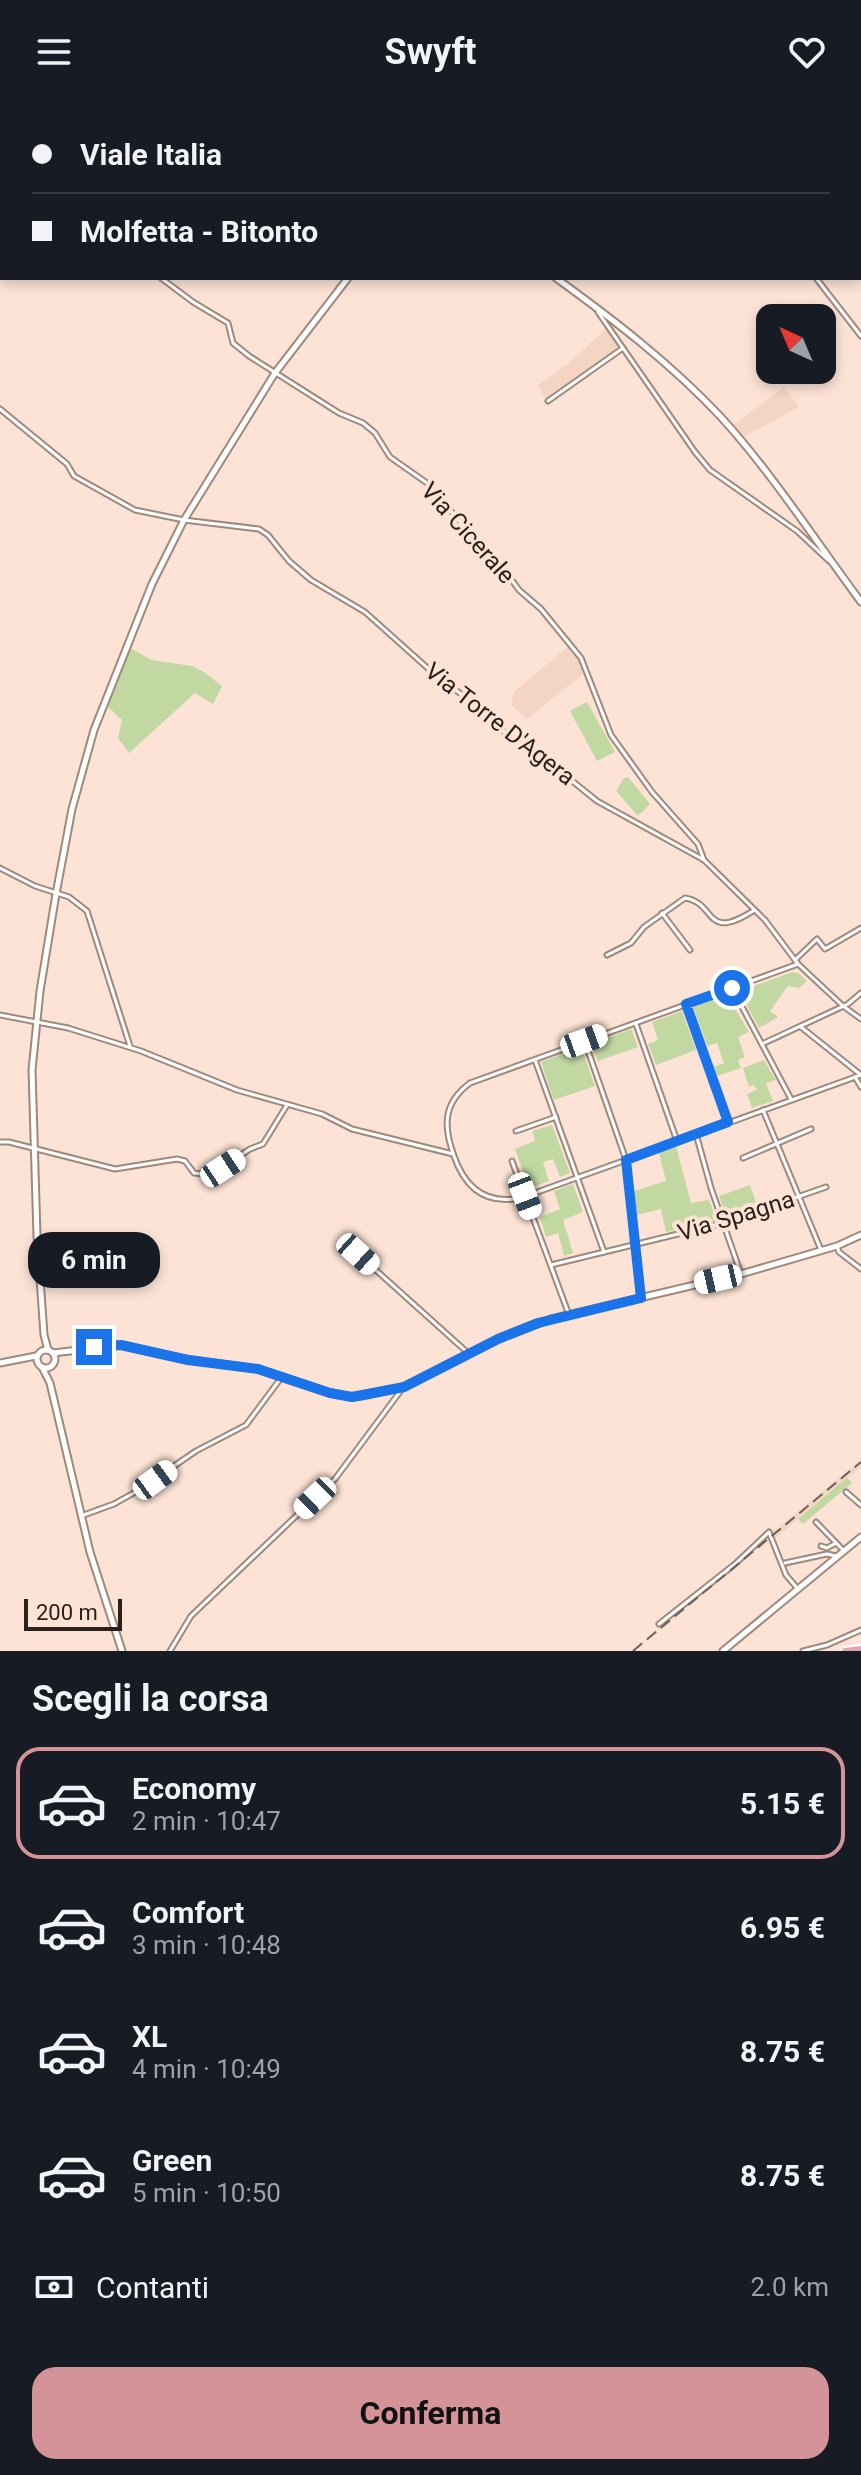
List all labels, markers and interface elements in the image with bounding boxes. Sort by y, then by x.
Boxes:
icon: menu [32,30,76,74]
icon: heart [785,30,829,74]
text: Swyft [384,31,477,73]
text: Viale Italia [80,137,222,172]
text: Molfetta - Bitonto [80,214,318,249]
north arrow [756,304,836,384]
map controls [756,304,836,384]
street label: Via Cicerale [415,477,521,589]
street label: Via Torre D'Agera [420,657,580,791]
route start [714,970,750,1006]
car [557,1022,611,1060]
car [196,1145,250,1191]
car [505,1169,545,1223]
street label: Via Spagna [674,1185,798,1247]
car [332,1229,384,1279]
callout: 6 min [28,1231,160,1287]
text: 6 min [61,1245,127,1275]
car [692,1262,744,1296]
route end [76,1329,112,1365]
car [129,1456,181,1504]
car [289,1473,341,1523]
scale bar [24,1595,122,1631]
text: 200 m [36,1600,98,1625]
text: Scegli la corsa [32,1678,269,1720]
icon: car [36,1767,108,1839]
text: Economy [132,1771,256,1806]
text: 5.15 € [740,1786,825,1821]
text: 2 min · 10:47 [132,1806,281,1836]
icon: car [36,1891,108,1963]
text: Comfort [132,1895,244,1930]
text: 6.95 € [740,1910,825,1945]
text: 3 min · 10:48 [132,1930,281,1960]
icon: car [36,2015,108,2087]
text: XL [132,2019,167,2054]
text: 8.75 € [740,2034,825,2069]
text: 4 min · 10:49 [132,2054,281,2084]
icon: car [36,2139,108,2211]
text: Green [132,2143,212,2178]
text: 8.75 € [740,2158,825,2193]
text: 5 min · 10:50 [132,2178,281,2208]
icon: cash [32,2265,76,2309]
text: Contanti [96,2270,209,2305]
text: 2.0 km [750,2272,829,2302]
button: Conferma [32,2367,829,2459]

